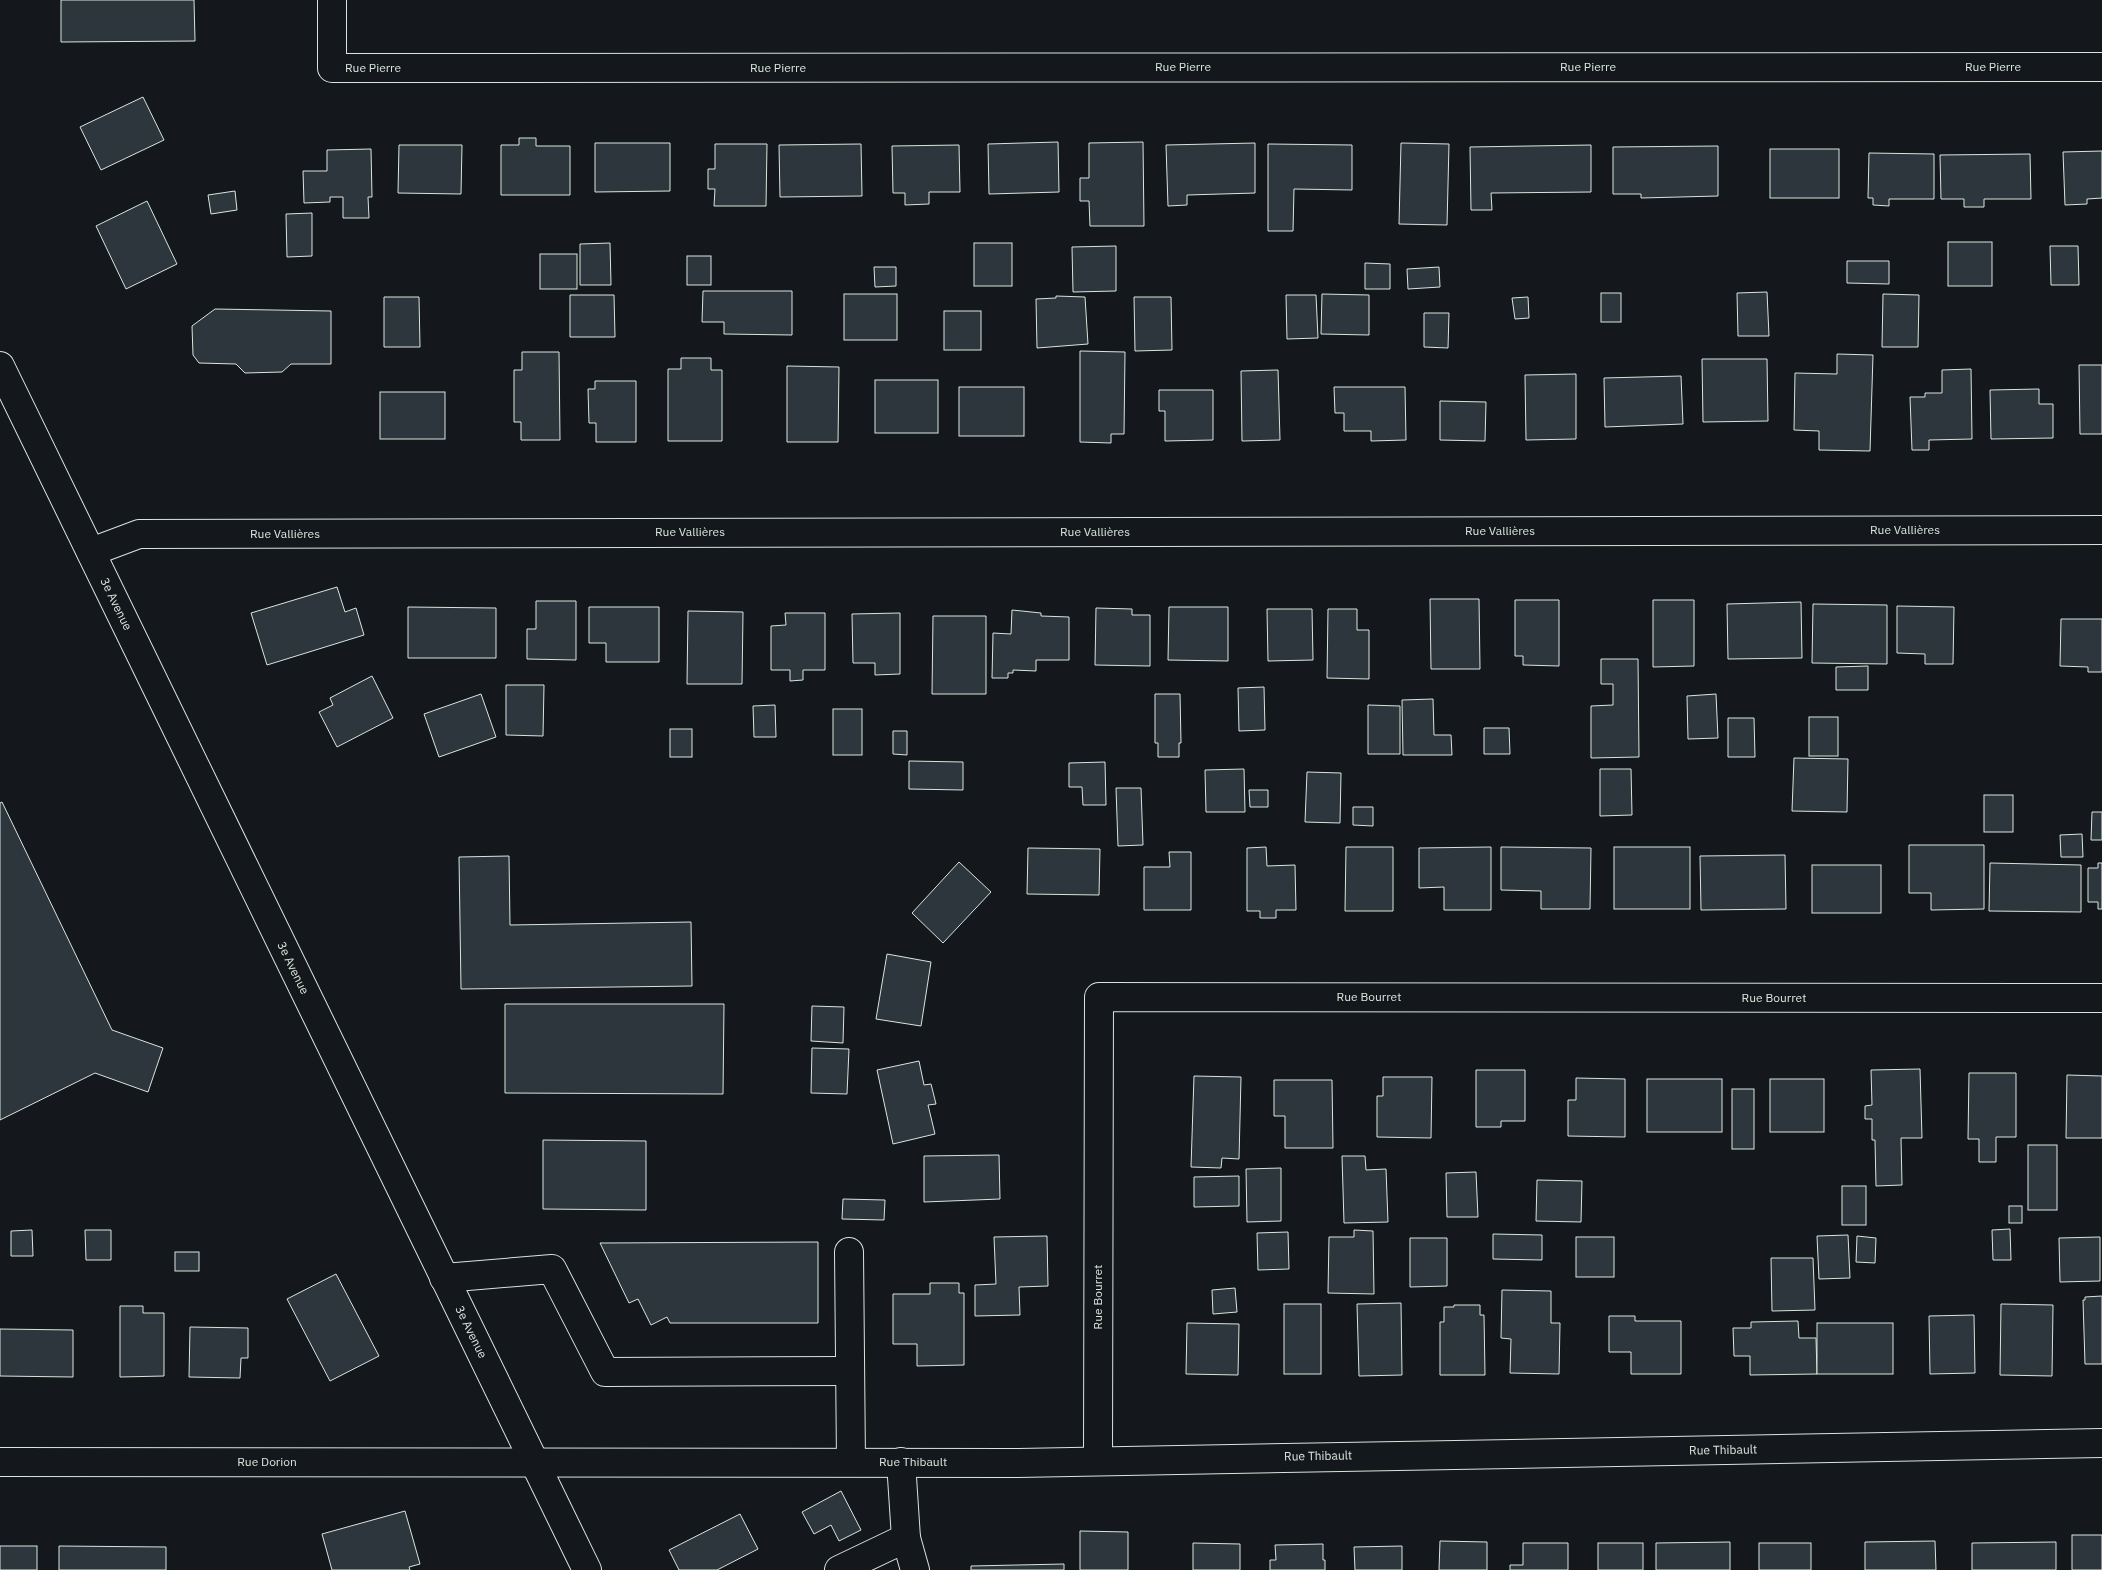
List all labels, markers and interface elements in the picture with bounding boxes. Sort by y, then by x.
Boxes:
street label: Rue Pierre [1155,59,1211,74]
street label: Rue Pierre [1560,59,1616,74]
street label: Rue Pierre [1965,59,2021,74]
street label: Rue Pierre [345,60,401,75]
street label: Rue Pierre [750,60,806,75]
street label: Rue Vallières [1870,522,1940,537]
street label: Rue Vallières [1465,523,1535,538]
street label: Rue Vallières [655,524,725,539]
street label: Rue Vallières [1060,524,1130,539]
street label: Rue Vallières [250,526,320,541]
street label: 3e Avenue [97,575,136,633]
street label: 3e Avenue [274,939,313,997]
street label: Rue Bourret [1337,989,1401,1004]
street label: Rue Bourret [1742,990,1806,1005]
street label: Rue Bourret [1090,1265,1105,1329]
street label: 3e Avenue [452,1303,491,1361]
street label: Rue Thibault [1689,1441,1757,1458]
street label: Rue Thibault [1284,1447,1352,1464]
street label: Rue Dorion [237,1454,297,1469]
street label: Rue Thibault [879,1454,947,1469]

